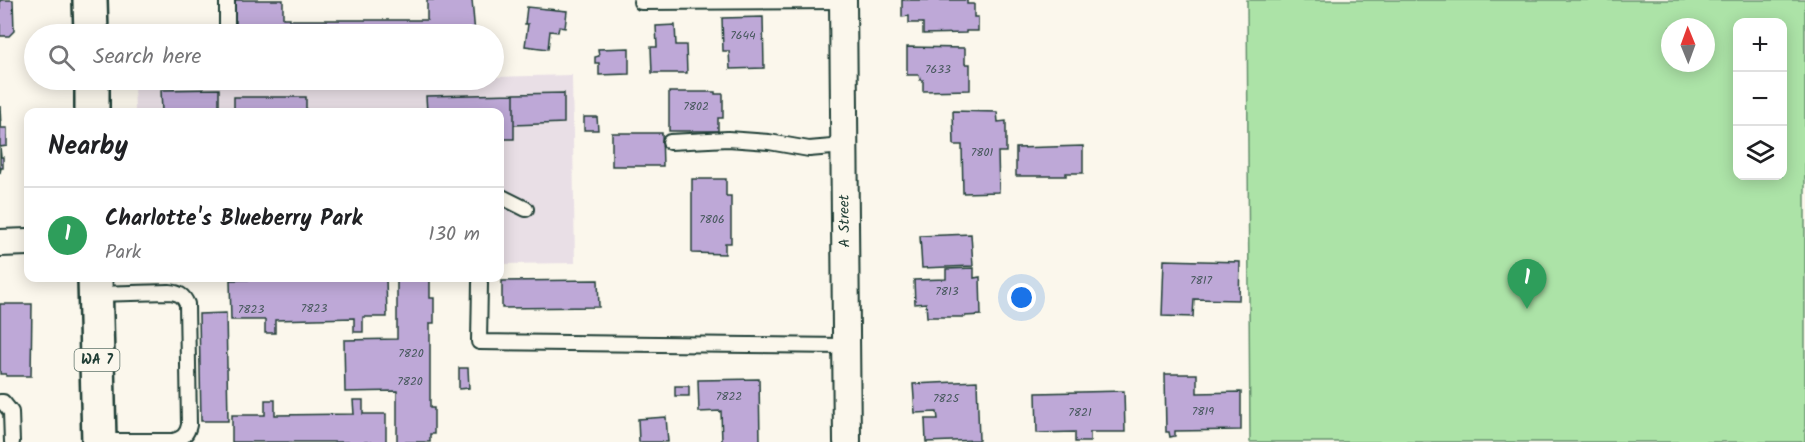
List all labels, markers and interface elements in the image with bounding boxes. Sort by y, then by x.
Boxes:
north arrow [1661,18,1715,72]
map controls [1733,18,1787,180]
button: + [1733,18,1787,72]
search box [24,24,504,90]
house number: 7644 [730,26,756,45]
text: Search here [93,40,201,75]
icon: search [45,41,78,74]
house number: 7633 [925,60,951,79]
button: − [1733,72,1787,126]
house number: 7802 [683,97,709,116]
text: Nearby [48,126,128,168]
button: layers [1733,126,1787,180]
house number: 7801 [971,143,993,162]
street label: A Street [833,194,857,248]
text: Charlotte's Blueberry Park [105,202,362,237]
house number: 7806 [699,210,725,229]
text: 1 [64,219,71,251]
text: 130 m [428,219,480,251]
text: Park [105,237,141,269]
pin: 1 [1508,260,1546,309]
house number: 7817 [1190,271,1212,290]
house number: 7813 [935,282,959,301]
your location [1007,283,1036,312]
house number: 7823 [301,299,327,318]
house number: 7823 [238,300,264,319]
house number: 7820 [398,344,424,363]
road number: WA 7 [74,349,120,371]
house number: 7820 [397,372,423,391]
house number: 7822 [716,387,742,406]
house number: 7825 [933,389,961,408]
house number: 7819 [1192,402,1214,421]
house number: 7821 [1068,403,1092,422]

